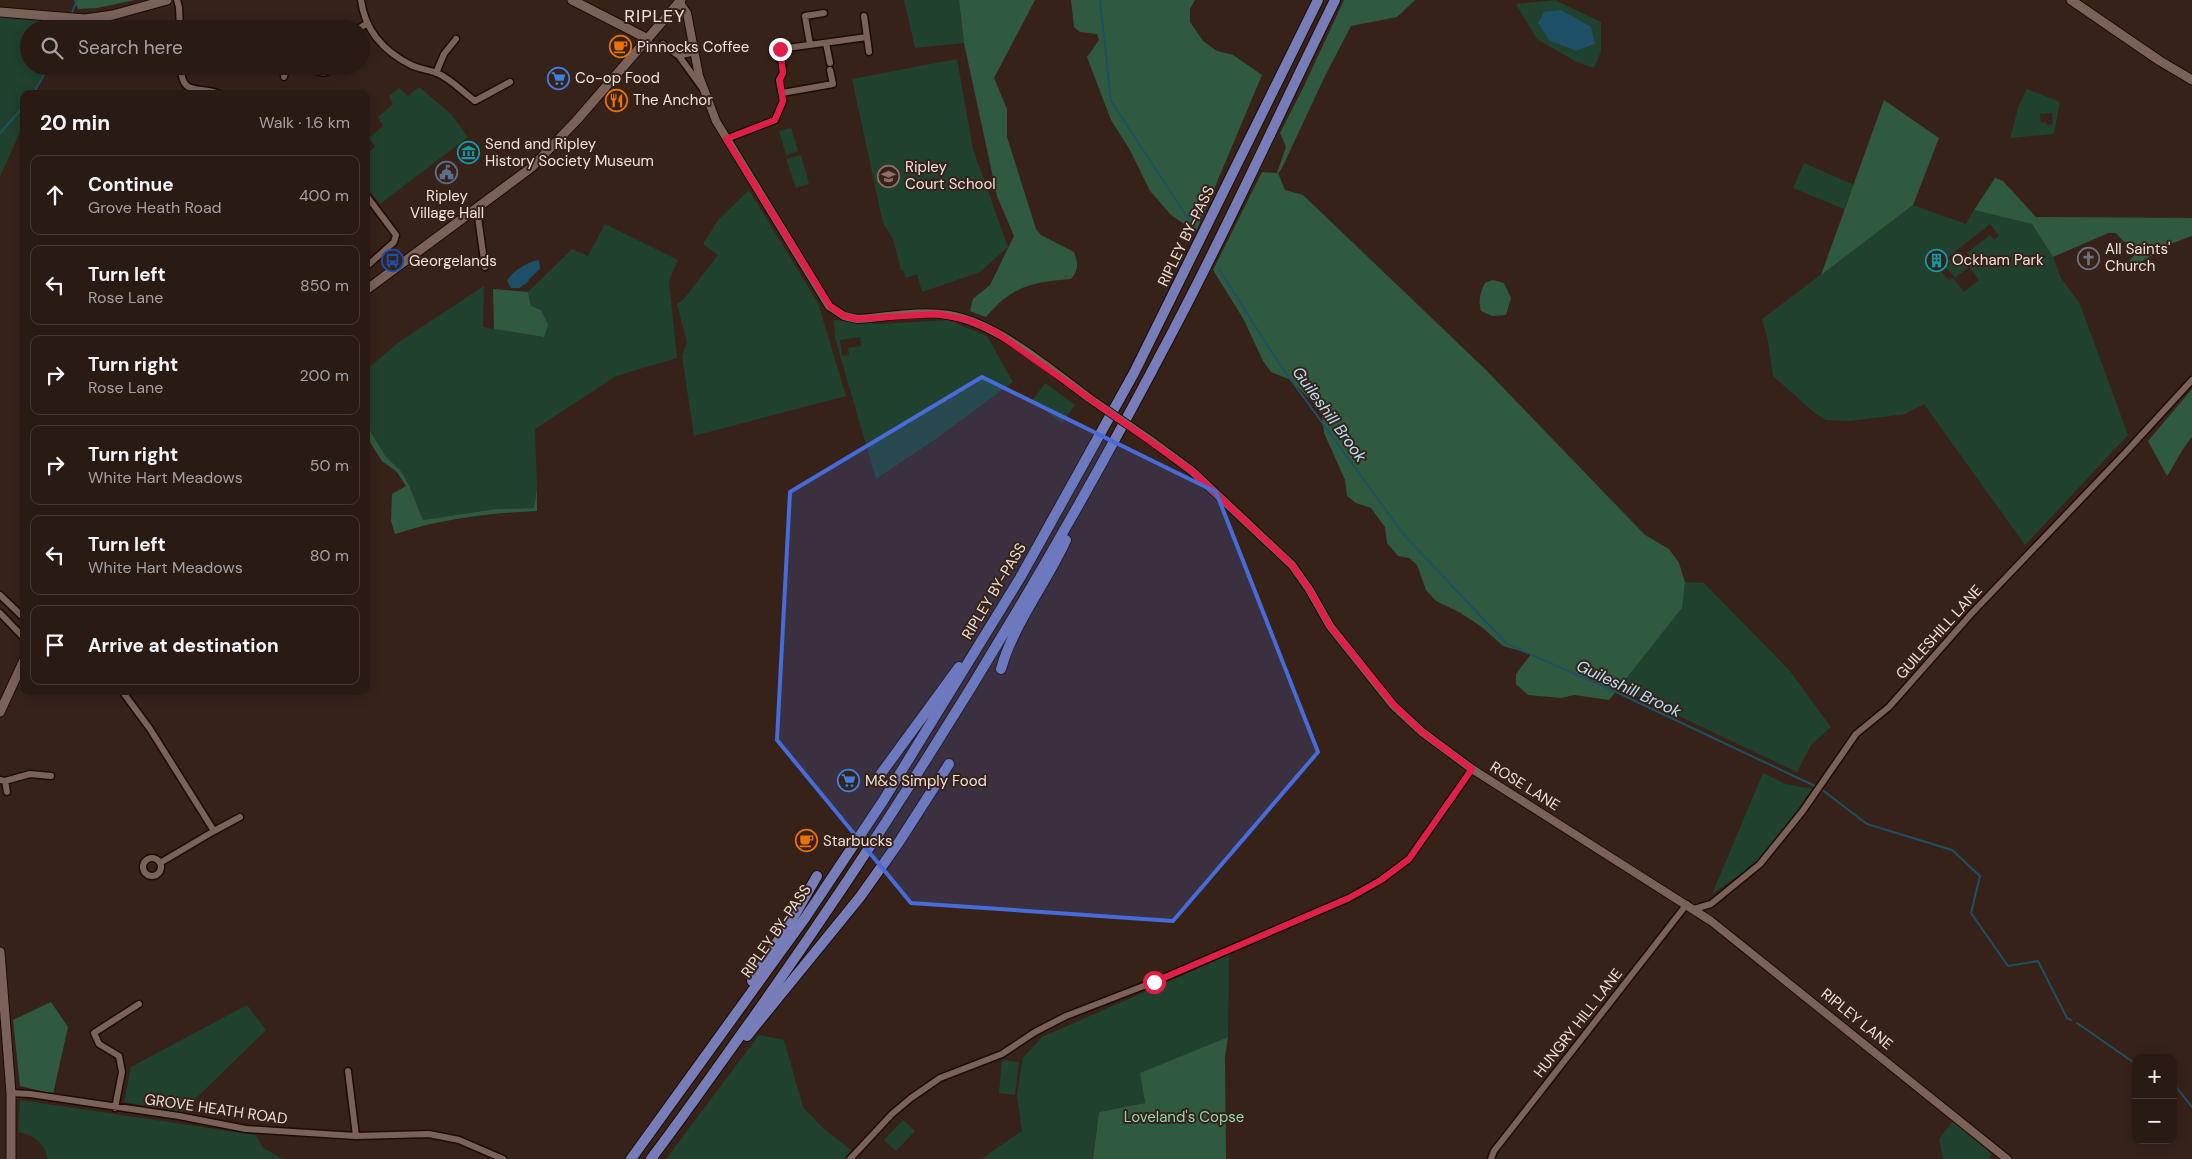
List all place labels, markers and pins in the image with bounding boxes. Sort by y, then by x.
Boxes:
cafe icon: Pinnocks Coffee [609,35,633,59]
place label: Pinnocks Coffee [637,37,749,57]
supermarket icon: Co-op Food [547,66,571,90]
place label: Co-op Food [575,68,660,88]
restaurant icon: The Anchor [605,88,629,112]
place label: The Anchor [633,90,713,110]
place label: Send and Ripley History Society Museum [485,134,654,171]
museum icon: Send and Ripley History Society Museum [457,141,481,165]
place label: Ripley Court School [905,157,996,194]
public building icon: Ripley Village Hall [435,161,459,185]
school or university icon: Ripley Court School [877,164,901,188]
place label: Ripley Village Hall [410,186,484,223]
place label: All Saints' Church [2105,239,2171,276]
church icon: All Saints' Church [2077,246,2101,270]
building icon: Ockham Park [1924,248,1948,272]
bus stop icon: Georgelands [381,249,405,273]
place label: Ockham Park [1952,250,2044,270]
place label: Georgelands [409,251,497,271]
supermarket icon: M&S Simply Food [837,769,861,793]
place label: M&S Simply Food [865,771,987,791]
cafe icon: Starbucks [795,829,819,853]
place label: Starbucks [823,831,893,851]

